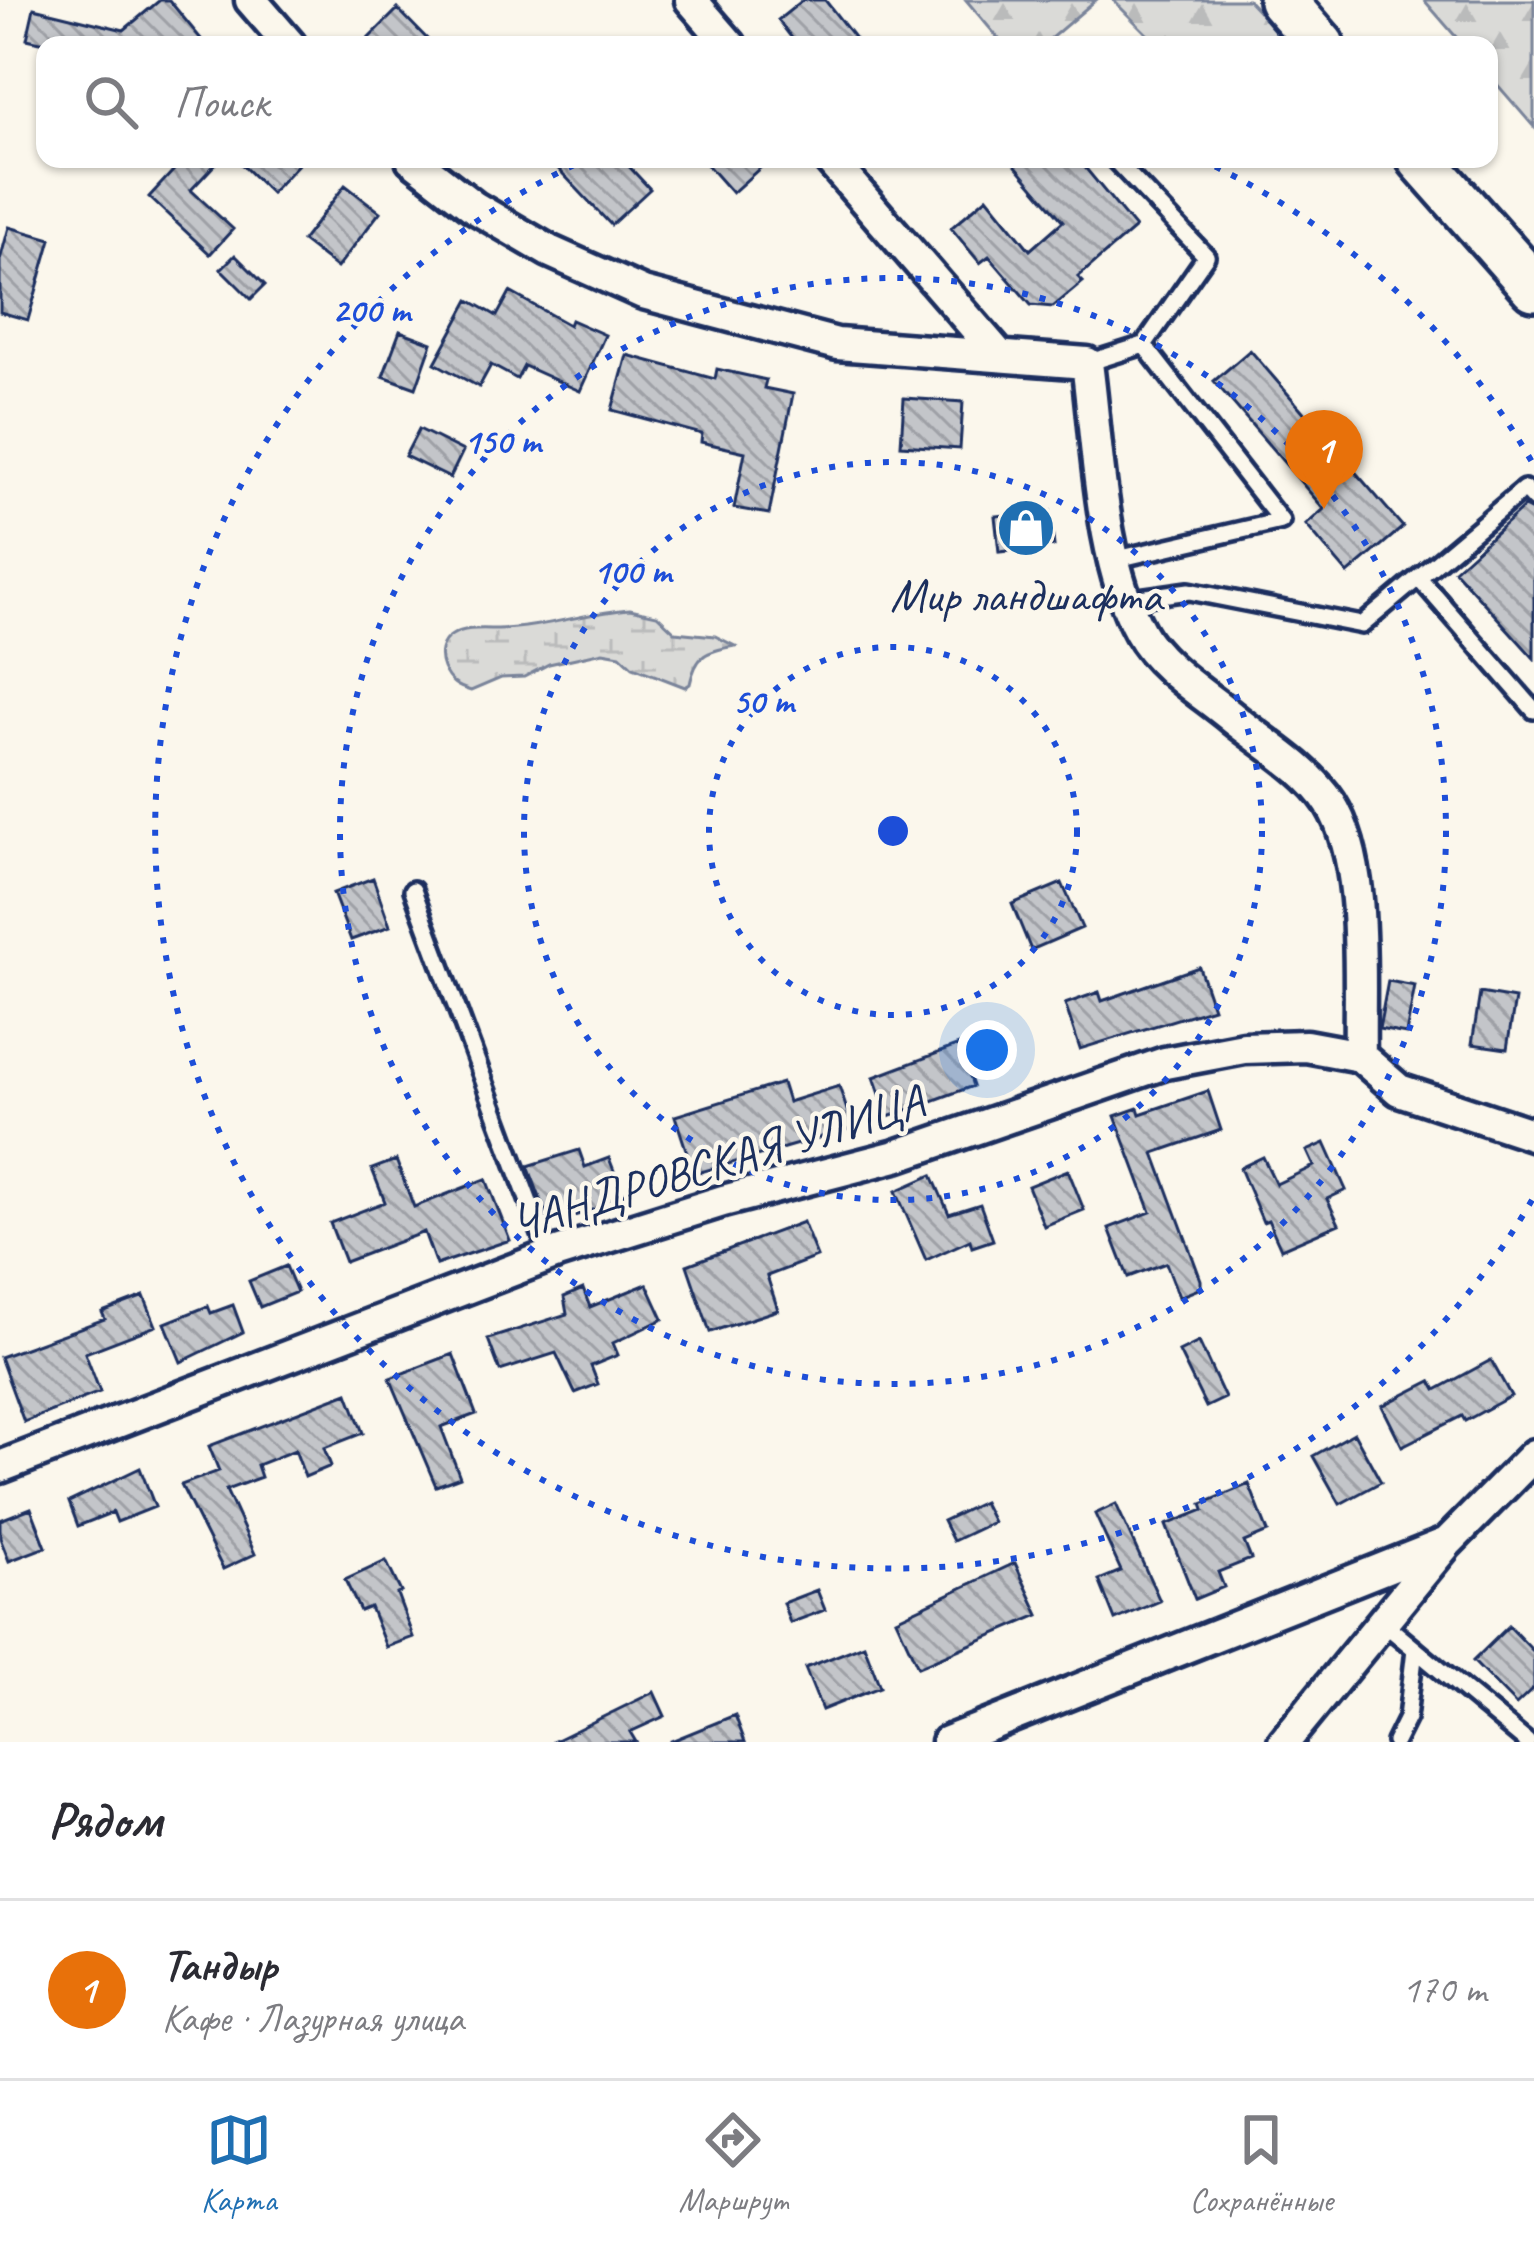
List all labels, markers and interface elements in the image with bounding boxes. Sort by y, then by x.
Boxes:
search box [36,36,1498,168]
icon: search [78,69,144,135]
text: Поиск [174,74,269,131]
text: 200 m [332,287,413,333]
pin: 1 [1285,410,1363,509]
text: 150 m [463,418,544,464]
shop icon: Мир ландшафта [995,497,1057,559]
text: 100 m [593,548,674,594]
place label: Мир ландшафта [890,565,1165,625]
text: 50 m [732,678,797,724]
centre of rings [872,810,914,852]
your location [957,1020,1017,1080]
street label: ЧАНДРОВСКАЯ УЛИЦА [504,1070,933,1253]
text: Рядом [48,1788,162,1852]
text: Тандыр [162,1937,277,1994]
text: 1 [78,1965,96,2014]
text: 170 m [1402,1965,1486,2014]
text: Кафе · Лазурная улица [162,1994,464,2043]
tab: Карта [201,2107,277,2221]
tab: Маршрут [679,2107,788,2221]
tab: Сохранённые [1190,2107,1333,2221]

